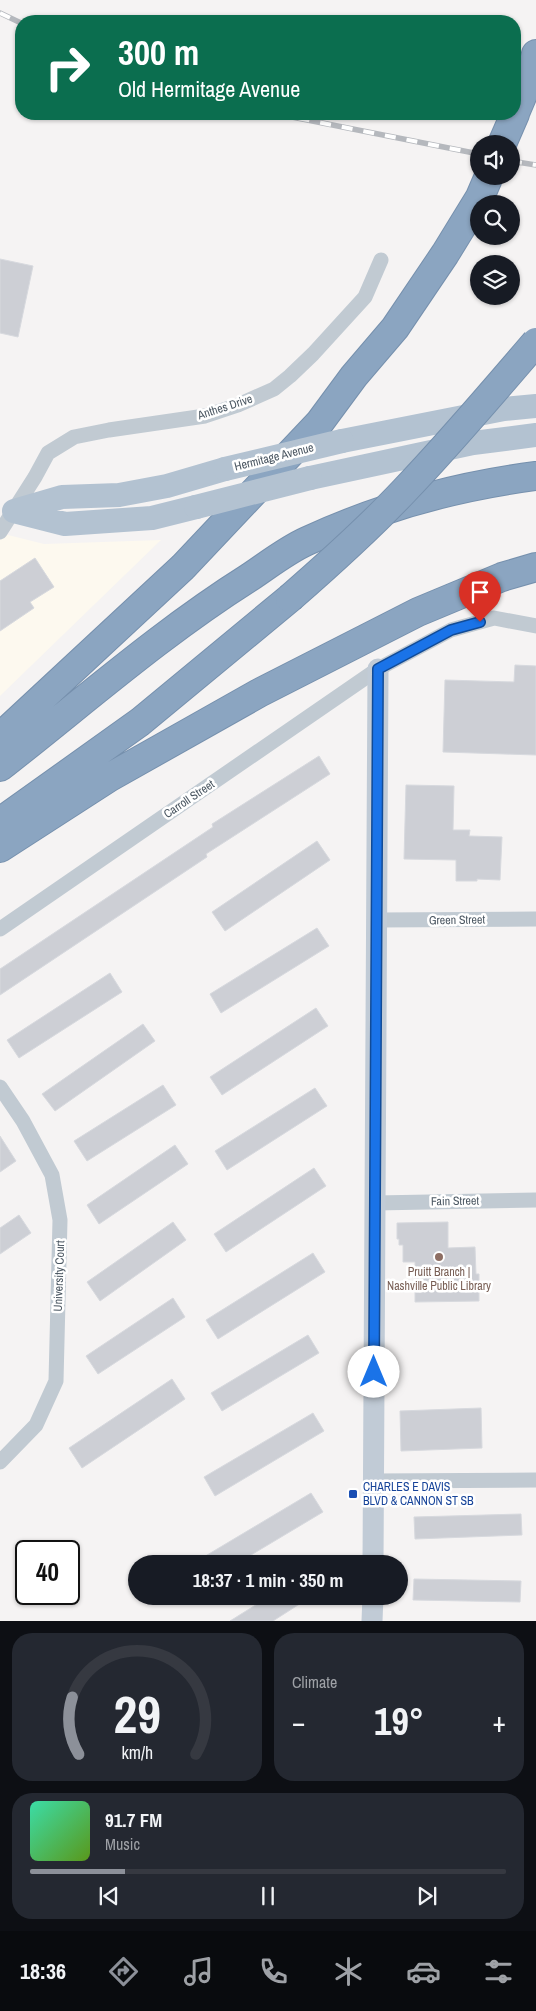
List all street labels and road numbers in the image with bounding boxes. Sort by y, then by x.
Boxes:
street label: Anthes Drive [195,391,255,424]
street label: Hermitage Avenue [233,439,315,475]
street label: Carroll Street [160,776,218,822]
street label: Green Street [429,912,486,928]
street label: Fain Street [431,1193,479,1209]
street label: University Court [50,1240,68,1312]

